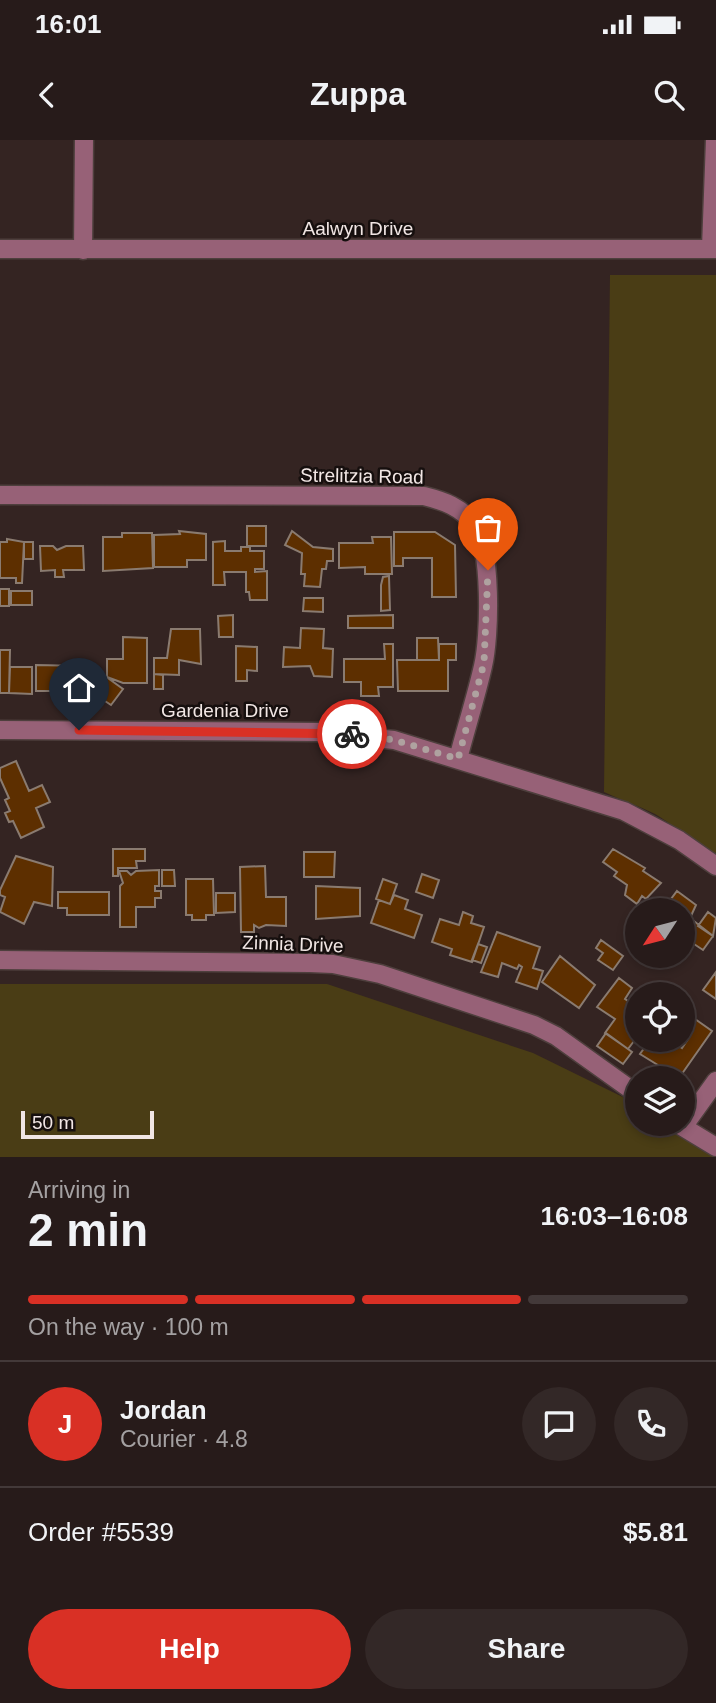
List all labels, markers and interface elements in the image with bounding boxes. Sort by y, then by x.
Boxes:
text: 16:01 [35,9,102,39]
icon: back [28,76,66,114]
text: Zuppa [310,76,406,112]
icon: search [650,76,688,114]
street label: Aalwyn Drive [303,218,413,239]
street label: Strelitzia Road [300,464,424,488]
pin [458,498,518,570]
icon: bag [469,509,507,547]
pin [49,658,109,730]
icon: home [60,669,98,707]
courier [317,699,387,769]
street label: Gardenia Drive [161,700,289,721]
icon: bike [333,715,371,753]
north arrow [625,898,695,968]
map controls [625,898,695,1136]
street label: Zinnia Drive [242,932,344,956]
button: locate [625,982,695,1052]
button: layers [625,1066,695,1136]
scale bar [21,1108,154,1140]
text: 50 m [32,1112,74,1133]
text: Arriving in [28,1177,130,1203]
text: 16:03–16:08 [541,1201,688,1231]
text: 2 min [28,1204,148,1256]
text: On the way · 100 m [28,1314,229,1340]
button: chat [522,1387,596,1461]
button: phone [614,1387,688,1461]
text: Jordan [120,1395,207,1425]
text: J [58,1409,72,1439]
text: Courier · 4.8 [120,1426,248,1452]
text: Order #5539 [28,1517,174,1547]
text: $5.81 [623,1517,688,1547]
button: Help [28,1609,351,1689]
button: Share [365,1609,688,1689]

